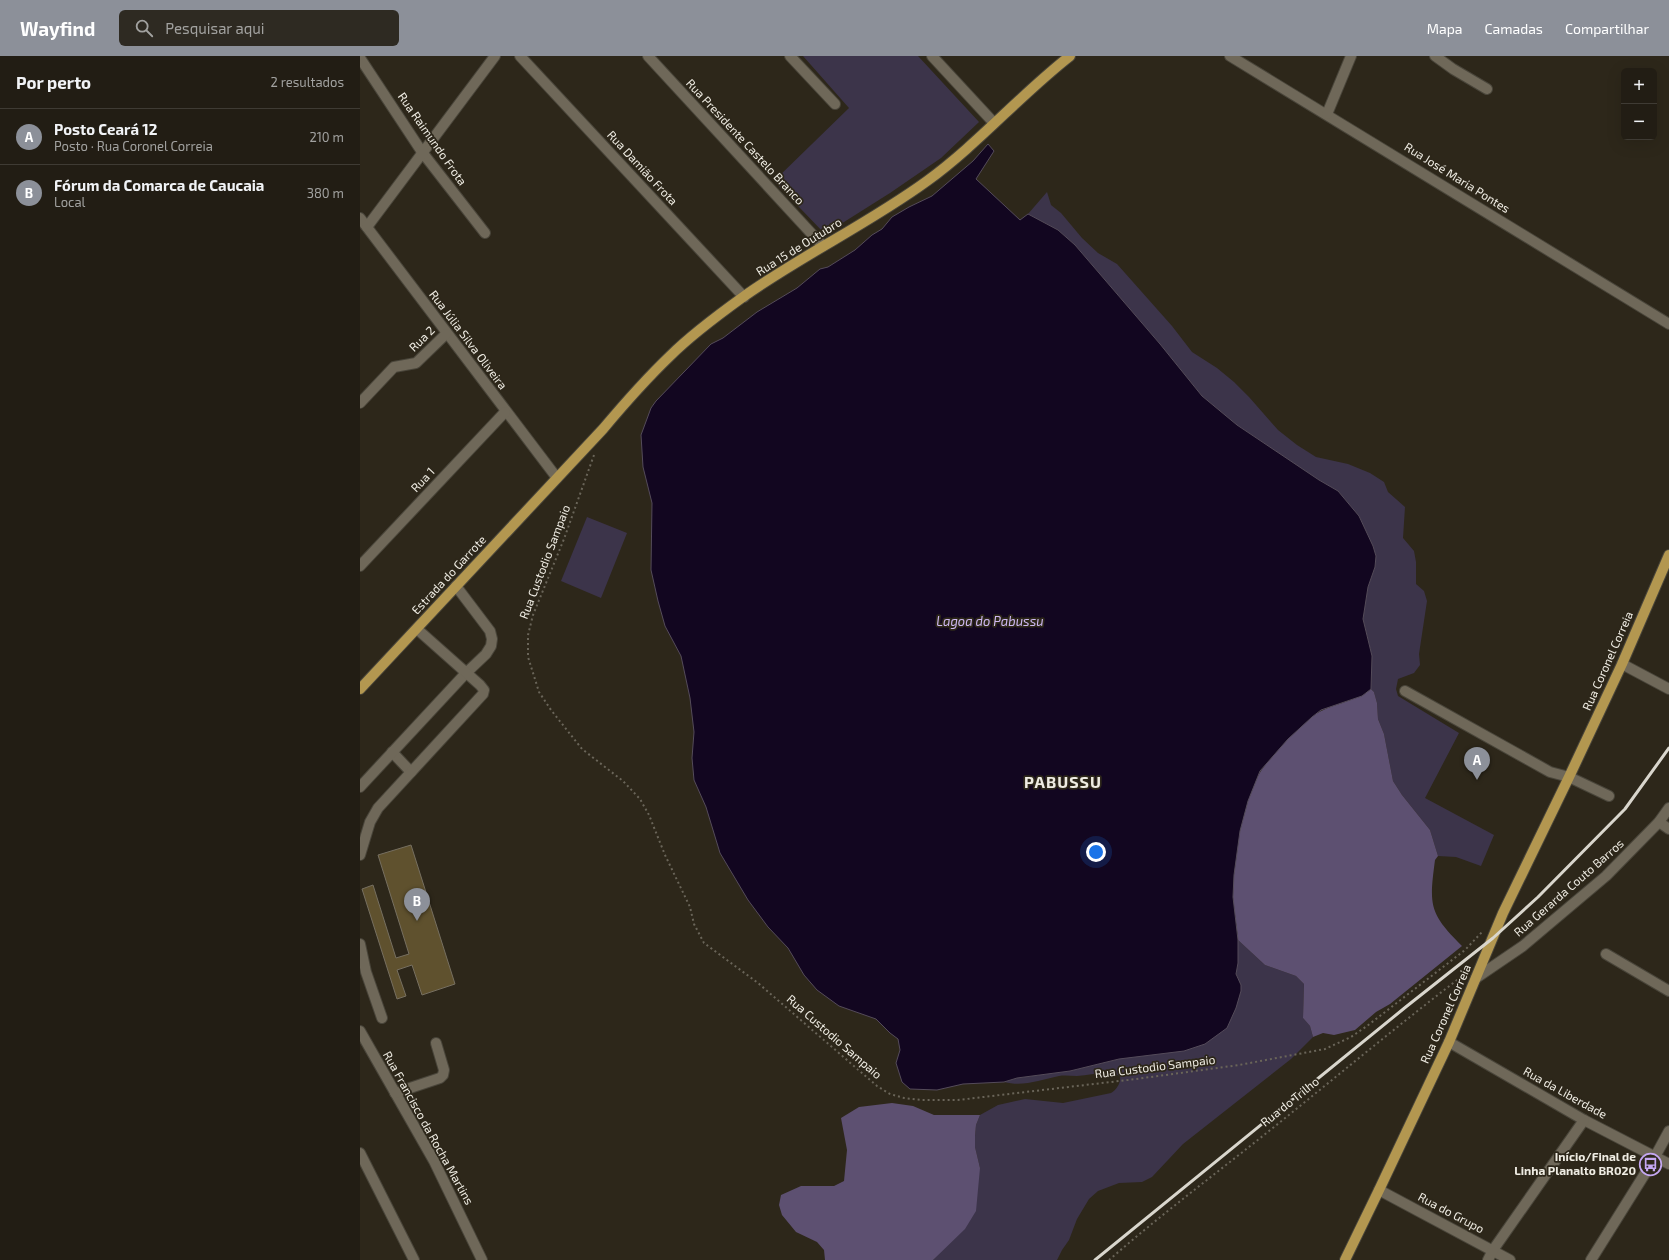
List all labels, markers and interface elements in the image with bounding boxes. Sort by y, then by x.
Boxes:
search box [119,10,399,46]
text: Wayfind [20,17,95,40]
icon: search [133,17,155,39]
text: Pesquisar aqui [165,19,264,37]
text: Mapa [1427,20,1463,37]
text: Camadas [1485,20,1543,37]
text: Compartilhar [1565,20,1649,37]
map controls [1621,68,1657,140]
button: + [1621,68,1657,104]
text: Por perto [16,72,91,92]
text: 2 resultados [270,74,344,90]
street label: Rua Presidente Castelo Branco [684,76,808,207]
street label: Rua Raimundo Frota [396,89,470,188]
button: − [1621,104,1657,140]
text: Posto Ceará 12 [54,120,157,138]
street label: Rua Damião Frota [605,127,681,207]
text: A [25,129,33,145]
text: 210 m [309,129,344,145]
text: Posto · Rua Coronel Correia [54,138,213,154]
street label: Rua José Maria Pontes [1402,139,1513,215]
text: Fórum da Comarca de Caucaia [54,176,264,194]
text: B [25,185,33,201]
text: 380 m [307,185,344,201]
text: Local [54,194,85,210]
street label: Rua 15 de Outubro [753,214,844,278]
street label: Rua Júlia Silva Oliveira [427,287,511,392]
street label: Rua 2 [406,323,437,354]
street label: Rua 1 [407,464,437,494]
street label: Rua Custodio Sampaio [516,502,572,621]
street label: Estrada do Garrote [408,532,488,617]
street label: Rua Coronel Correia [1579,609,1635,712]
water label: Lagoa do Pabussu [936,613,1044,629]
pin: A [1464,747,1490,780]
district label: PABUSSU [1024,772,1102,791]
street label: Rua Gerarda Couto Barros [1511,836,1626,939]
your location [1086,842,1106,862]
pin: B [404,888,430,921]
street label: Rua Coronel Correia [1417,962,1473,1065]
street label: Rua Custodio Sampaio [784,991,885,1081]
street label: Rua Francisco da Rocha Martins [381,1048,477,1207]
street label: Rua Custodio Sampaio [1094,1052,1216,1080]
street label: Rua da Liberdade [1521,1063,1610,1121]
street label: Rua do Trilho [1258,1073,1321,1129]
place label: Início/Final de Linha Planalto BR020 [1514,1149,1636,1177]
bus stop icon: Início/Final de Linha Planalto BR020 [1638,1151,1664,1177]
street label: Rua do Grupo [1416,1189,1487,1235]

